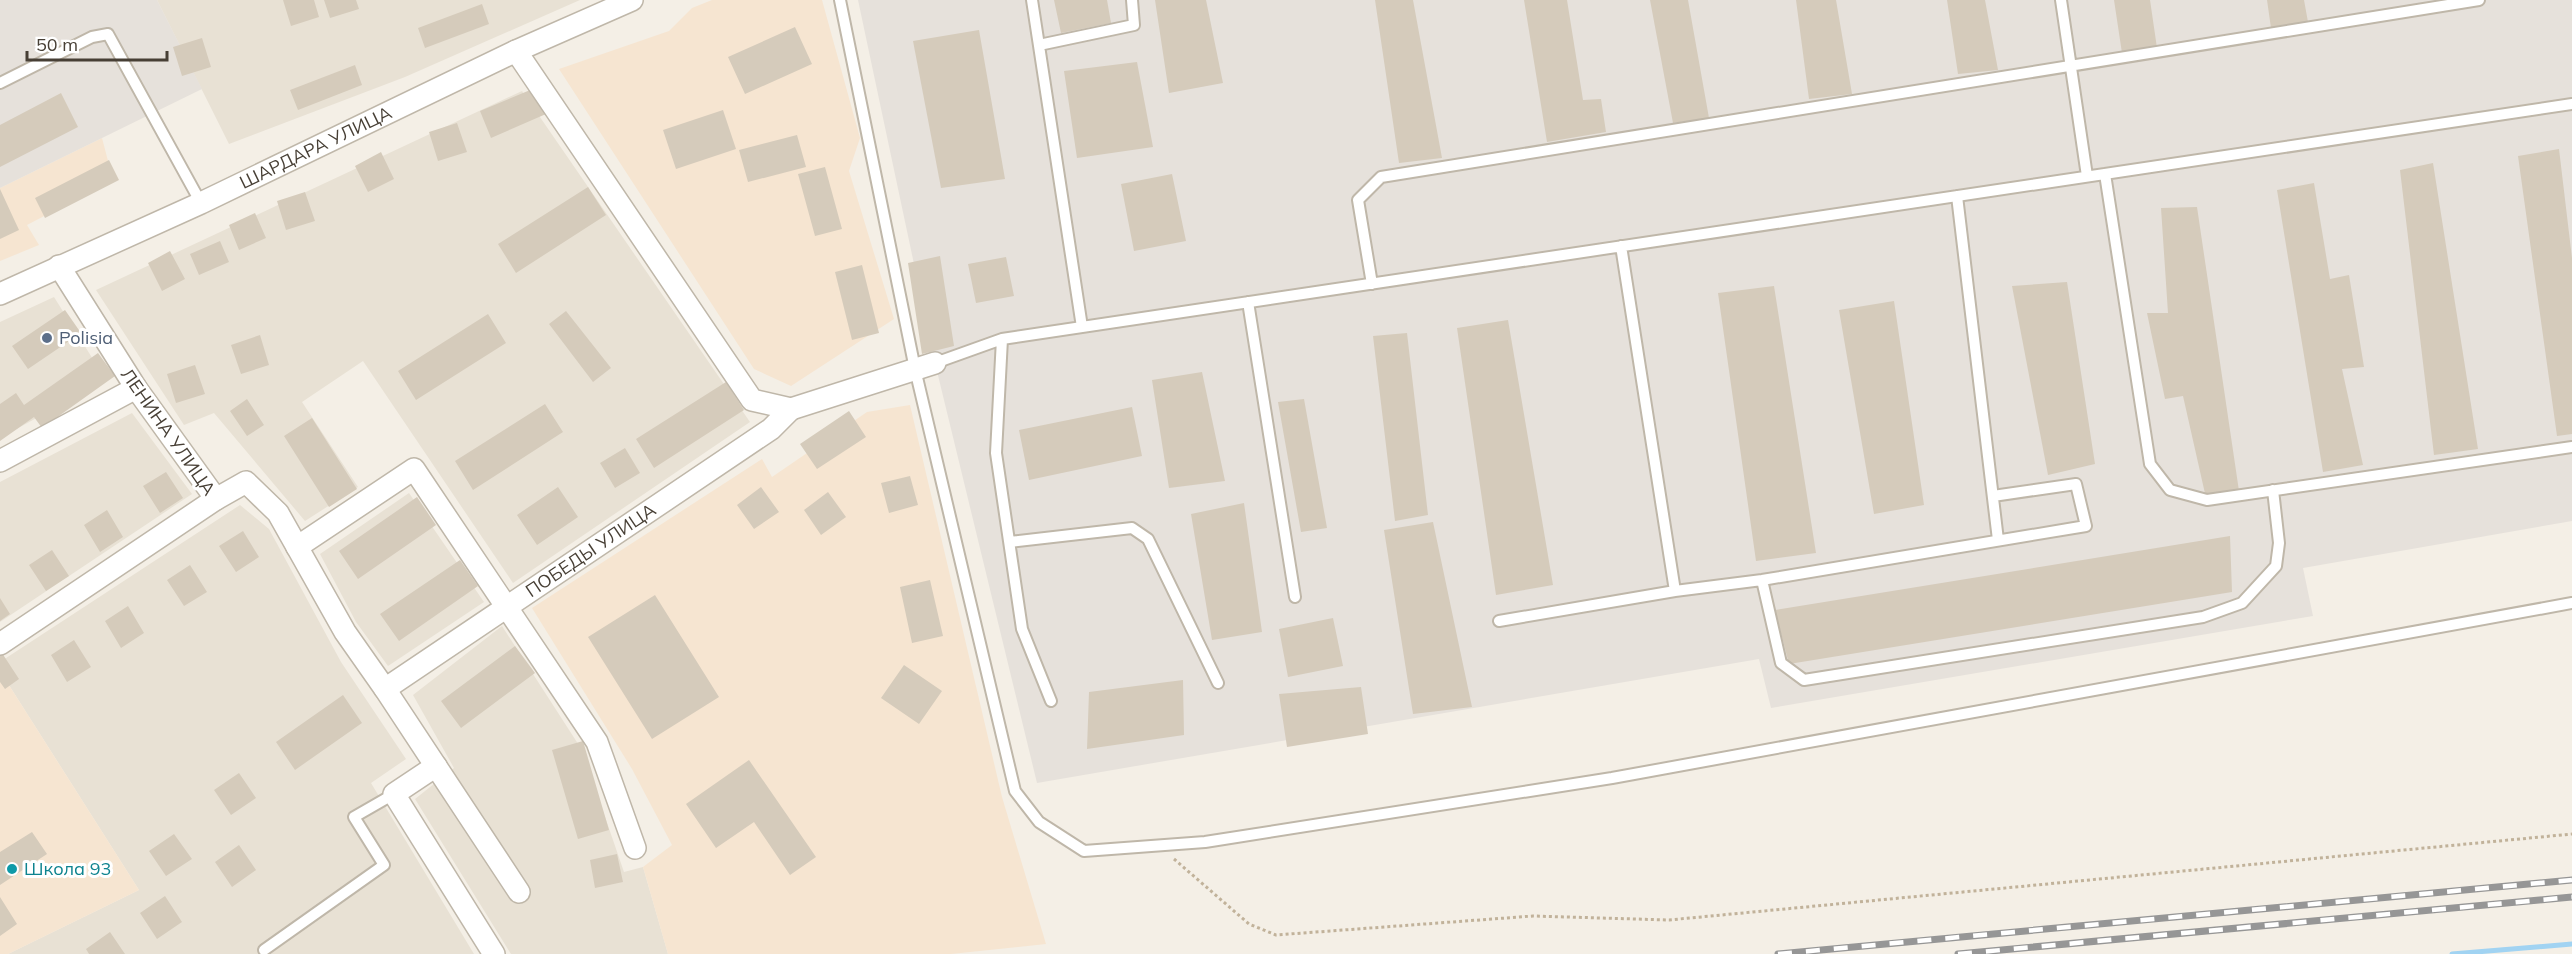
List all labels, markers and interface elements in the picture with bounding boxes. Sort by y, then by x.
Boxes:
scale bar [27,24,166,62]
text: 50 m [36,33,78,56]
street label: ШАРДАРА УЛИЦА [236,101,395,194]
place label: Polisia [59,326,113,349]
marker: Polisia [40,331,54,345]
street label: ЛЕНИНА УЛИЦА [116,364,221,500]
street label: ПОБЕДЫ УЛИЦА [521,498,660,602]
place label: Школа 93 [24,857,111,880]
marker: Школа 93 [5,862,19,876]

